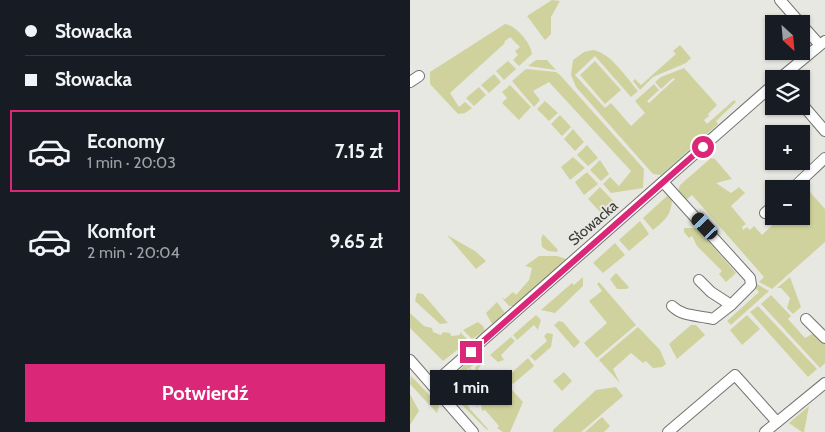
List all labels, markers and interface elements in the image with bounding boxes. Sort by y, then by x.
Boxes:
north arrow [765,15,810,60]
map controls [765,15,810,225]
text: Słowacka [55,20,132,43]
text: Słowacka [55,68,132,91]
button: layers [765,70,810,115]
button: + [765,125,810,170]
icon: car [27,129,72,174]
text: Economy [87,130,165,153]
route start [692,136,714,158]
text: 7.15 zł [335,140,383,163]
text: 1 min · 20:03 [87,153,176,172]
button: − [765,180,810,225]
street label: Słowacka [565,196,622,249]
car [689,210,720,242]
icon: car [27,219,72,264]
text: Komfort [87,220,156,243]
text: 9.65 zł [329,230,383,253]
text: 2 min · 20:04 [87,243,180,262]
route end [460,341,482,363]
button: Potwierdź [25,364,385,422]
callout: 1 min [430,370,512,404]
text: 1 min [453,378,489,397]

